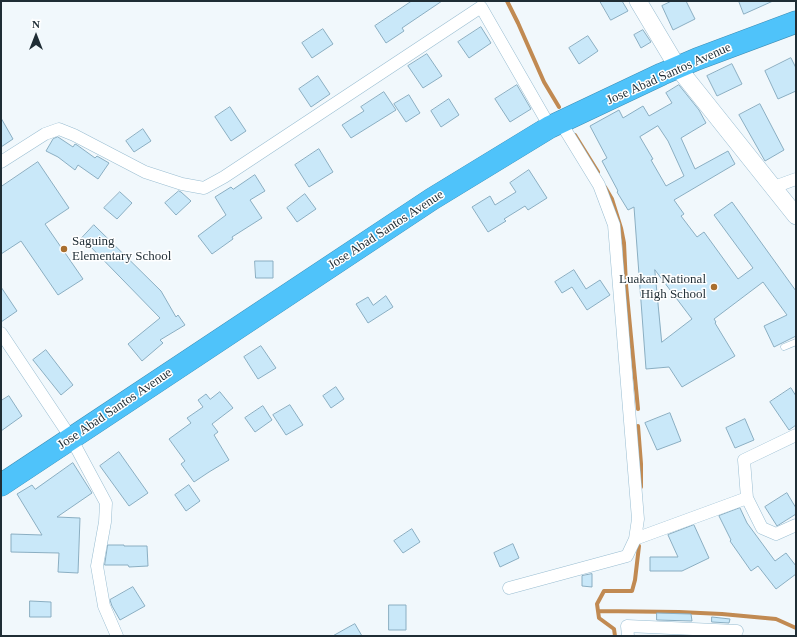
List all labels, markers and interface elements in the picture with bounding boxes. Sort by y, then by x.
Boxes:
north arrow [16,16,56,56]
text: N [32,18,40,30]
street label: Jose Abad Santos Avenue [604,40,734,108]
street label: Jose Abad Santos Avenue [325,187,447,273]
place label: Saguing Elementary School [72,234,171,265]
marker: Saguing Elementary School [59,244,69,254]
place label: Luakan National High School [619,272,706,303]
marker: Luakan National High School [709,282,719,292]
street label: Jose Abad Santos Avenue [55,365,175,453]

